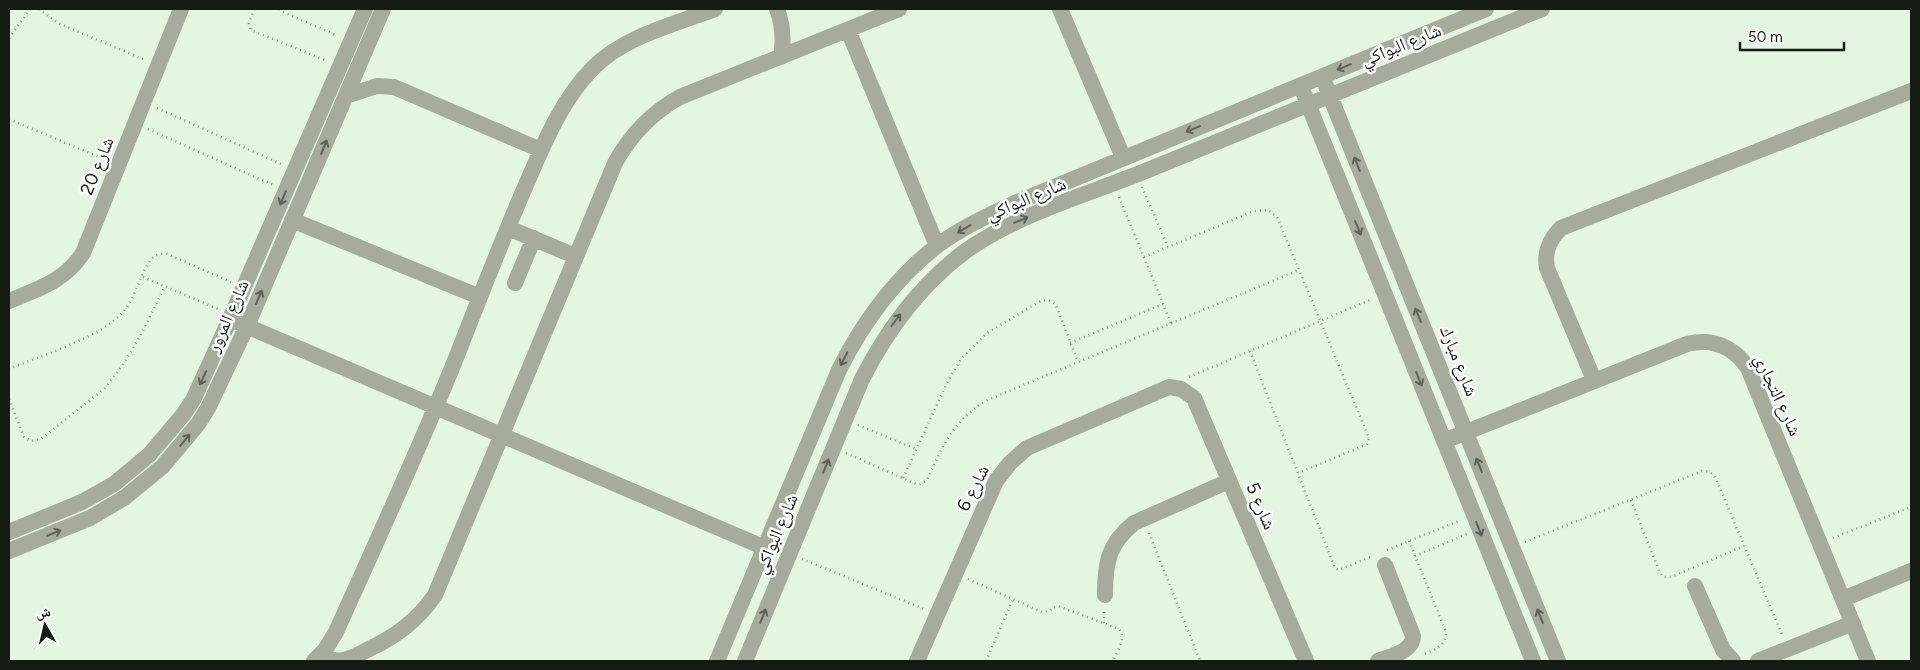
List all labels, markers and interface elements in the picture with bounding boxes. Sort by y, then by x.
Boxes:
street label: شارع البواكي [1358,19,1446,74]
scale bar [1740,20,1844,52]
text: 50 m [1748,28,1783,46]
one-way arrow [1337,63,1352,73]
one-way arrow [1186,124,1201,134]
street label: شارع 20 [76,134,118,198]
one-way arrow [320,140,329,155]
one-way arrow [1352,157,1361,172]
street label: شارع البواكي [983,172,1071,229]
one-way arrow [278,190,287,205]
one-way arrow [1013,214,1028,224]
one-way arrow [1354,220,1363,235]
one-way arrow [958,224,972,234]
street label: شارع المرور [202,276,254,356]
one-way arrow [255,290,265,305]
one-way arrow [1413,308,1422,323]
one-way arrow [891,313,901,327]
street label: شارع مبارك [1435,323,1483,399]
one-way arrow [839,351,848,366]
street label: شارع التجاري [1746,351,1807,441]
one-way arrow [198,371,208,386]
one-way arrow [1415,371,1424,386]
one-way arrow [179,434,190,447]
one-way arrow [1474,458,1483,474]
one-way arrow [821,459,831,474]
street label: شارع 6 [952,461,994,515]
street label: شارع 5 [1241,479,1281,533]
street label: شارع البواكي [749,491,806,579]
one-way arrow [1475,521,1485,536]
one-way arrow [46,527,61,537]
north arrow [20,600,70,650]
text: ش [35,603,52,622]
one-way arrow [759,609,769,624]
one-way arrow [1535,609,1544,624]

